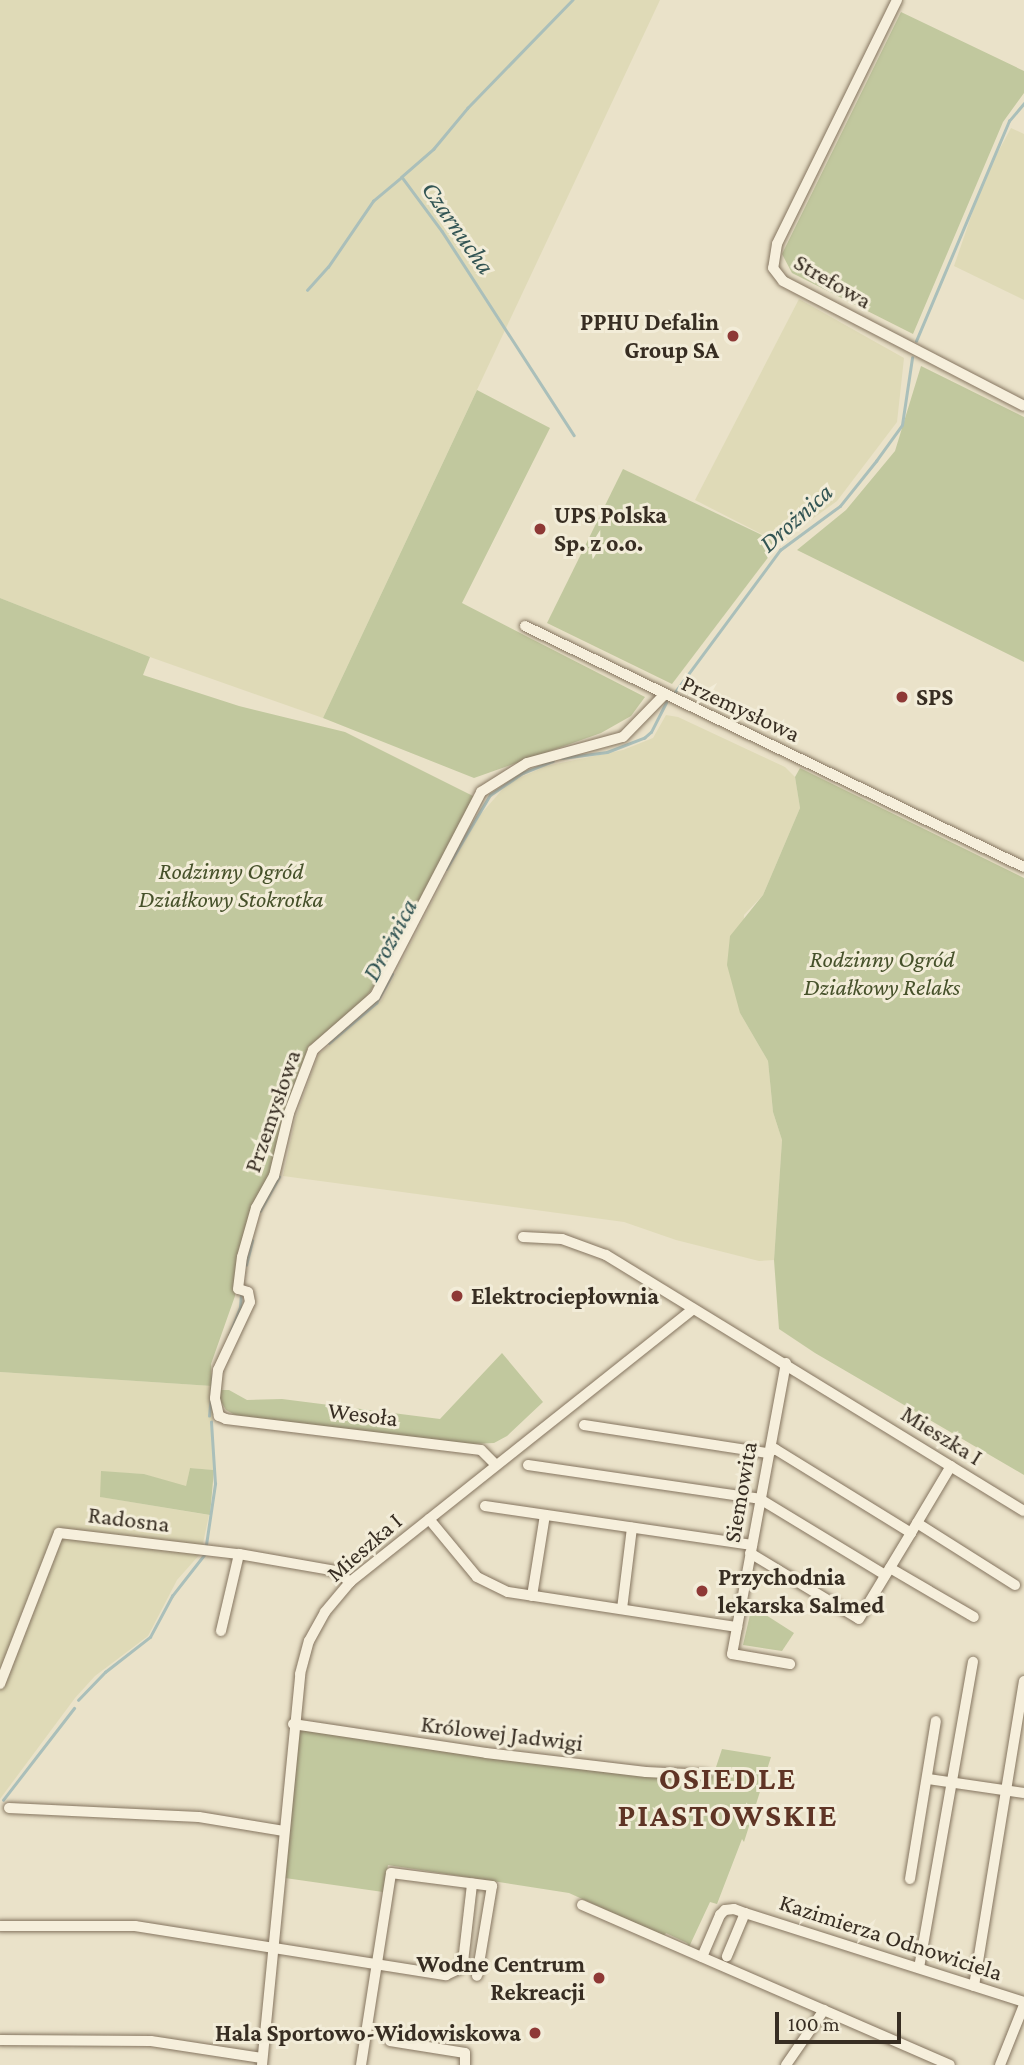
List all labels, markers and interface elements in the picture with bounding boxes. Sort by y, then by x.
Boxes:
water label: Czarnucha [415,175,501,281]
street label: Strefowa [789,247,877,315]
place label: PPHU Defalin Group SA [580,308,719,364]
marker: PPHU Defalin Group SA [725,328,741,344]
water label: Drożnica [753,477,839,559]
place label: UPS Polska Sp. z o.o. [554,501,667,557]
marker: UPS Polska Sp. z o.o. [532,521,548,537]
street label: Przemysłowa [677,668,805,748]
place label: SPS [916,683,953,711]
marker: SPS [894,689,910,705]
park label: Rodzinny Ogród Działkowy Stokrotka [139,857,323,913]
water label: Drożnica [355,894,425,986]
park label: Rodzinny Ogród Działkowy Relaks [804,945,960,1001]
street label: Przemysłowa [238,1046,306,1176]
place label: Elektrociepłownia [471,1282,659,1310]
marker: Elektrociepłownia [449,1288,465,1304]
street label: Wesoła [326,1395,400,1433]
street label: Mieszka I [896,1399,988,1471]
street label: Siemowita [717,1439,763,1545]
street label: Radosna [86,1500,172,1538]
street label: Mieszka I [320,1506,408,1588]
place label: Przychodnia lekarska Salmed [718,1563,884,1619]
marker: Przychodnia lekarska Salmed [692,1581,712,1601]
street label: Królowej Jadwigi [419,1709,585,1757]
district label: OSIEDLE PIASTOWSKIE [619,1760,837,1835]
street label: Kazimierza Odnowiciela [776,1887,1006,1987]
place label: Wodne Centrum Rekreacji [417,1950,585,2006]
marker: Wodne Centrum Rekreacji [591,1970,607,1986]
scale bar [779,1998,905,2042]
text: 100 m [788,2012,840,2036]
place label: Hala Sportowo-Widowiskowa [215,2019,521,2047]
marker: Hala Sportowo-Widowiskowa [527,2025,543,2041]

